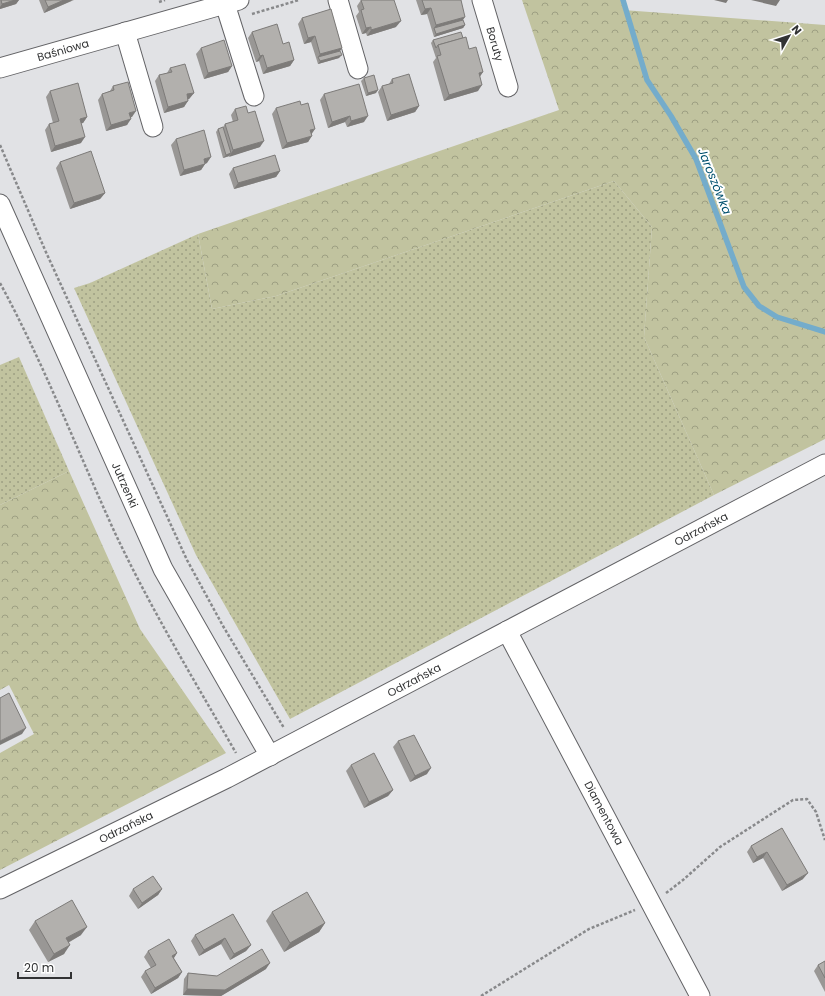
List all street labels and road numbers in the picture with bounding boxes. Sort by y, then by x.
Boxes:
street label: Boruty [482,25,508,64]
street label: Baśniowa [35,35,91,65]
street label: Jutrzenki [108,460,142,511]
street label: Odrzańska [671,508,731,550]
street label: Odrzańska [384,659,444,701]
street label: Diamentowa [580,778,628,848]
street label: Odrzańska [96,807,156,847]

